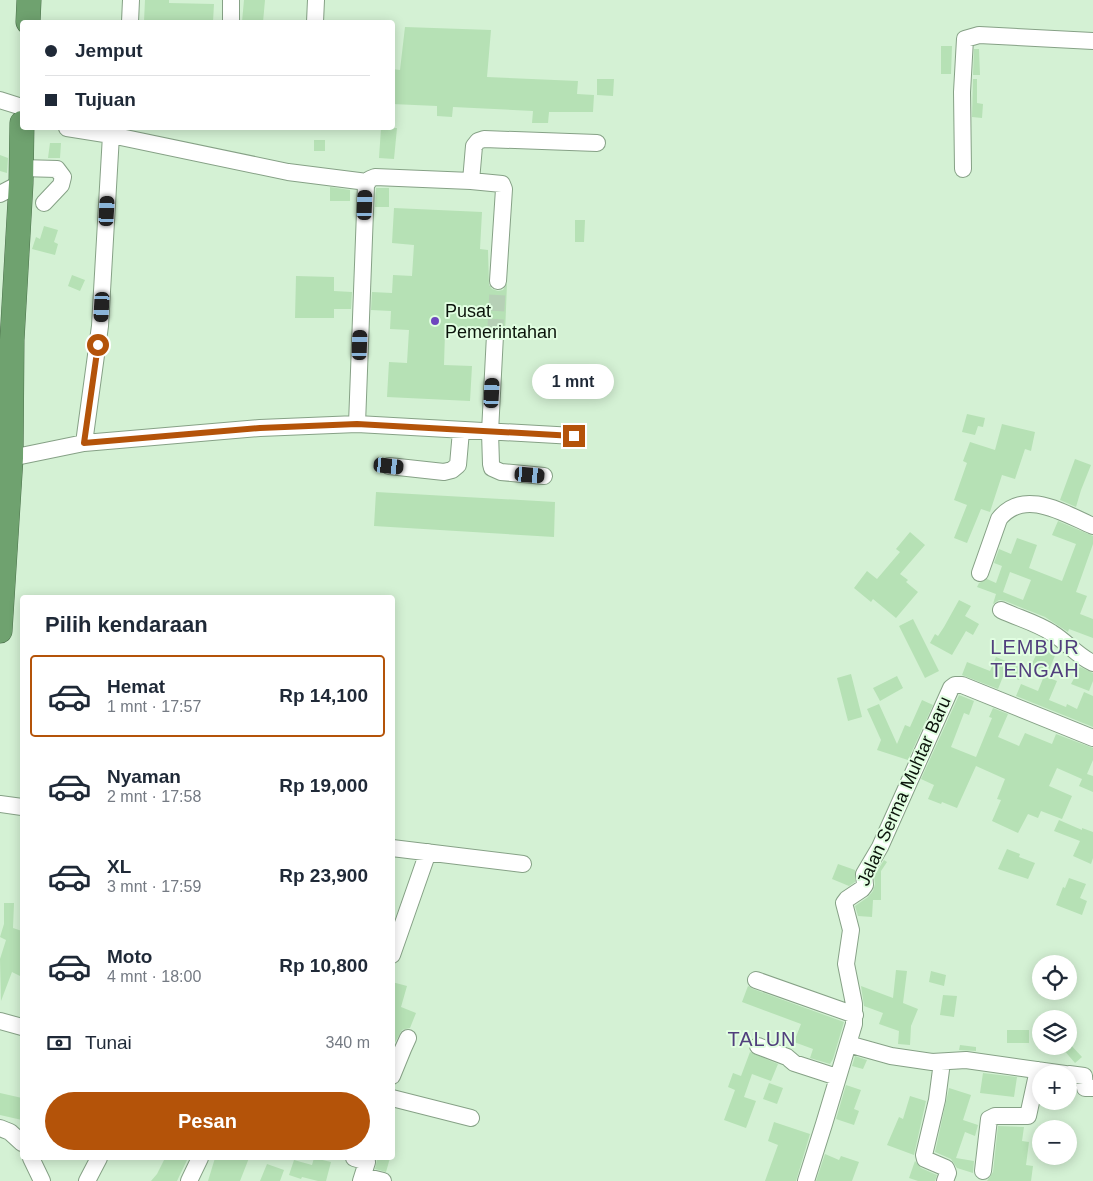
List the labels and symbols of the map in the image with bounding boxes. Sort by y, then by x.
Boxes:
car [356,190,373,220]
car [98,196,115,226]
car [93,292,110,322]
place label: Pusat Pemerintahan [445,301,557,342]
marker: Pusat Pemerintahan [429,315,441,327]
car [351,330,368,360]
route start [87,334,109,356]
callout: 1 mnt [533,364,615,398]
car [483,378,500,408]
route end [563,425,585,447]
car [373,457,404,475]
car [514,466,545,484]
district label: LEMBUR TENGAH [990,636,1080,681]
street label: Jalan Serma Muhtar Baru [853,693,955,889]
district label: TALUN [727,1028,797,1050]

